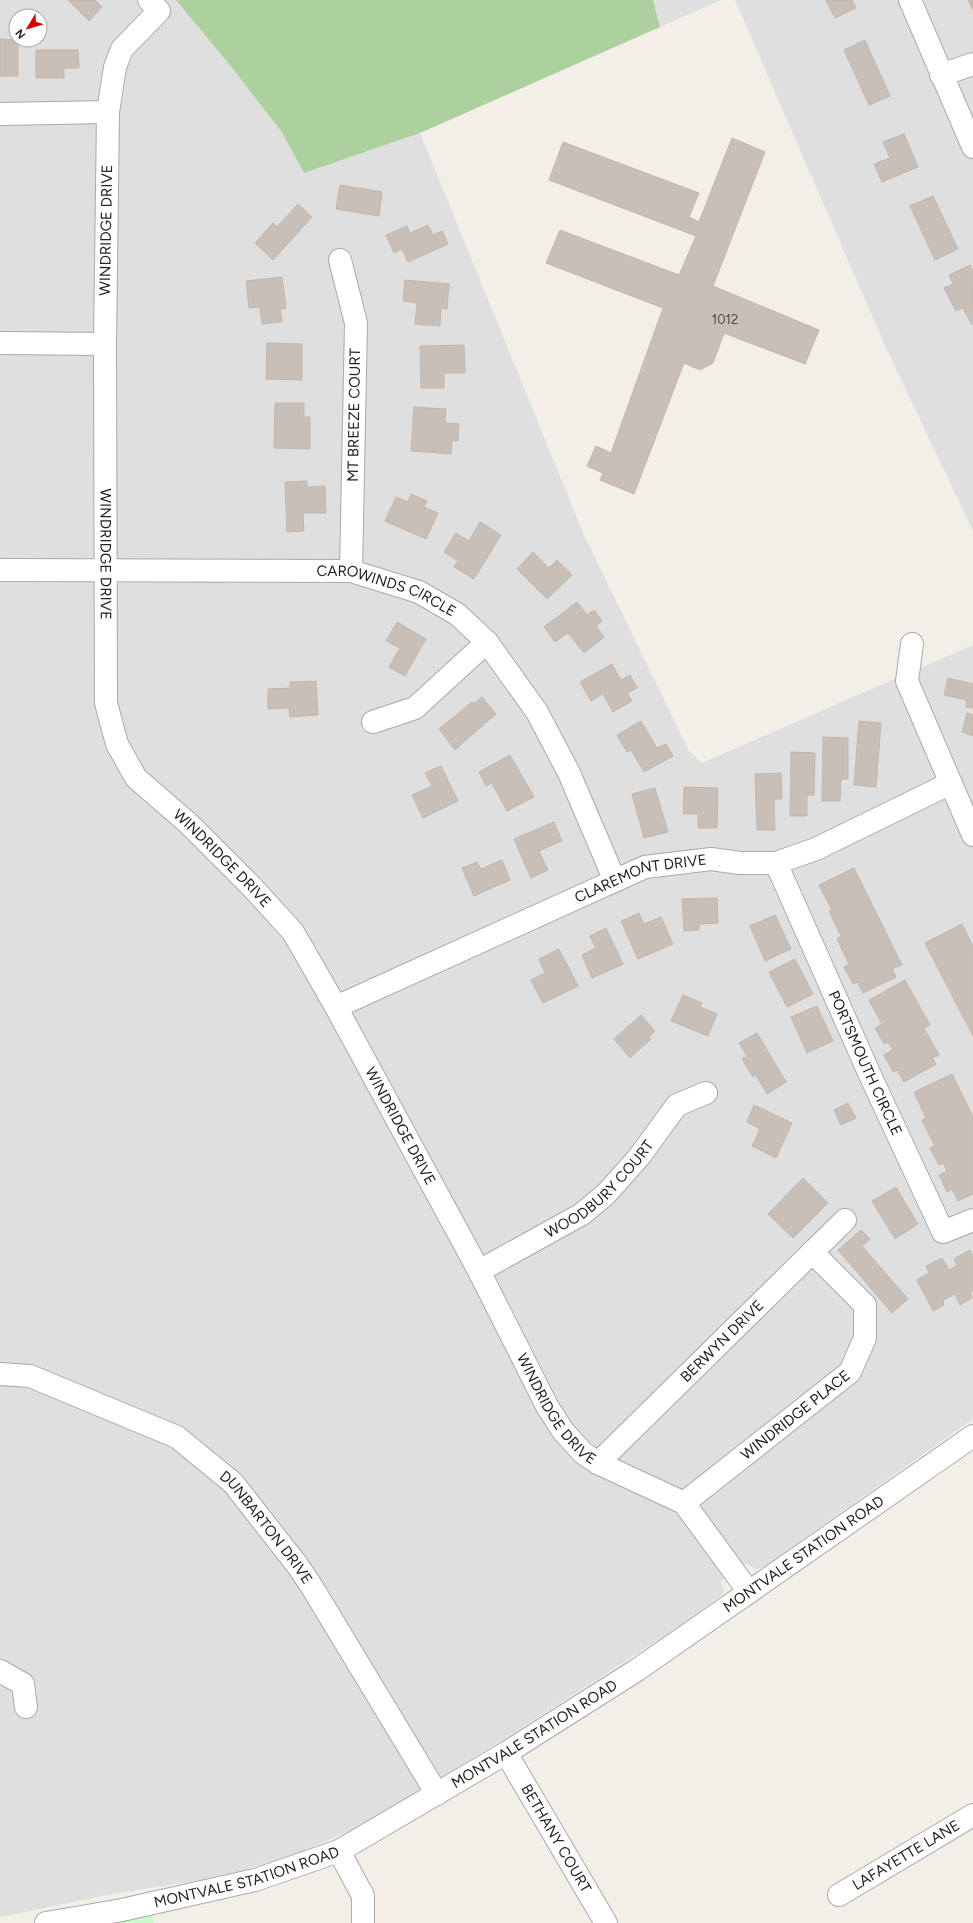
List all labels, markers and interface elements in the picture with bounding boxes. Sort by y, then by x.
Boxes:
north arrow [8,8,48,48]
text: N [13,26,28,41]
street label: WINDRIDGE DRIVE [96,164,116,296]
house number: 1012 [712,312,738,327]
street label: MT BREEZE COURT [344,347,364,482]
street label: WINDRIDGE DRIVE [96,489,115,620]
street label: CAROWINDS CIRCLE [316,561,459,621]
street label: WINDRIDGE DRIVE [170,805,275,911]
street label: CLAREMONT DRIVE [572,851,707,907]
street label: PORTSMOUTH CIRCLE [825,988,906,1138]
street label: WINDRIDGE DRIVE [361,1064,440,1188]
street label: WOODBURY COURT [542,1136,658,1242]
street label: BERWYN DRIVE [677,1296,767,1386]
street label: WINDRIDGE DRIVE [513,1350,600,1468]
street label: WINDRIDGE PLACE [737,1366,854,1464]
street label: DUNBARTON DRIVE [216,1467,316,1587]
street label: MONTVALE STATION ROAD [720,1492,887,1616]
street label: MONTVALE STATION ROAD [448,1676,621,1792]
street label: BETHANY COURT [517,1781,595,1896]
street label: LAFAYETTE LANE [849,1816,963,1894]
street label: MONTVALE STATION ROAD [152,1843,342,1912]

